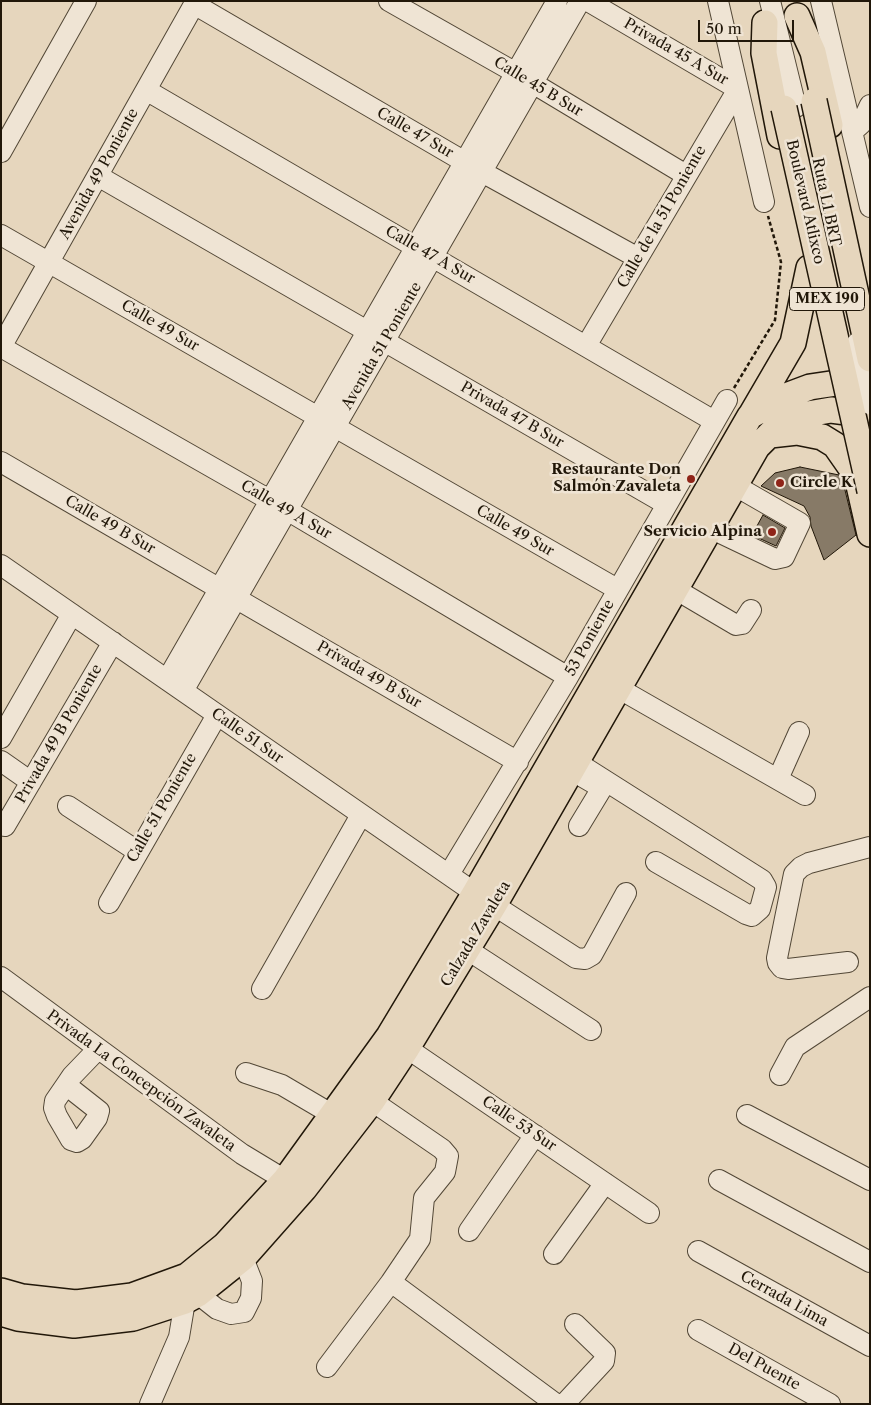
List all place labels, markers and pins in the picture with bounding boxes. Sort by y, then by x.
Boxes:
place label: Restaurante Don Salmón Zavaleta [551,461,681,496]
marker: Restaurante Don Salmón Zavaleta [685,473,697,485]
place label: Circle K [790,474,853,492]
marker: Circle K [774,477,786,489]
place label: Servicio Alpina [643,523,762,541]
marker: Servicio Alpina [766,526,778,538]

